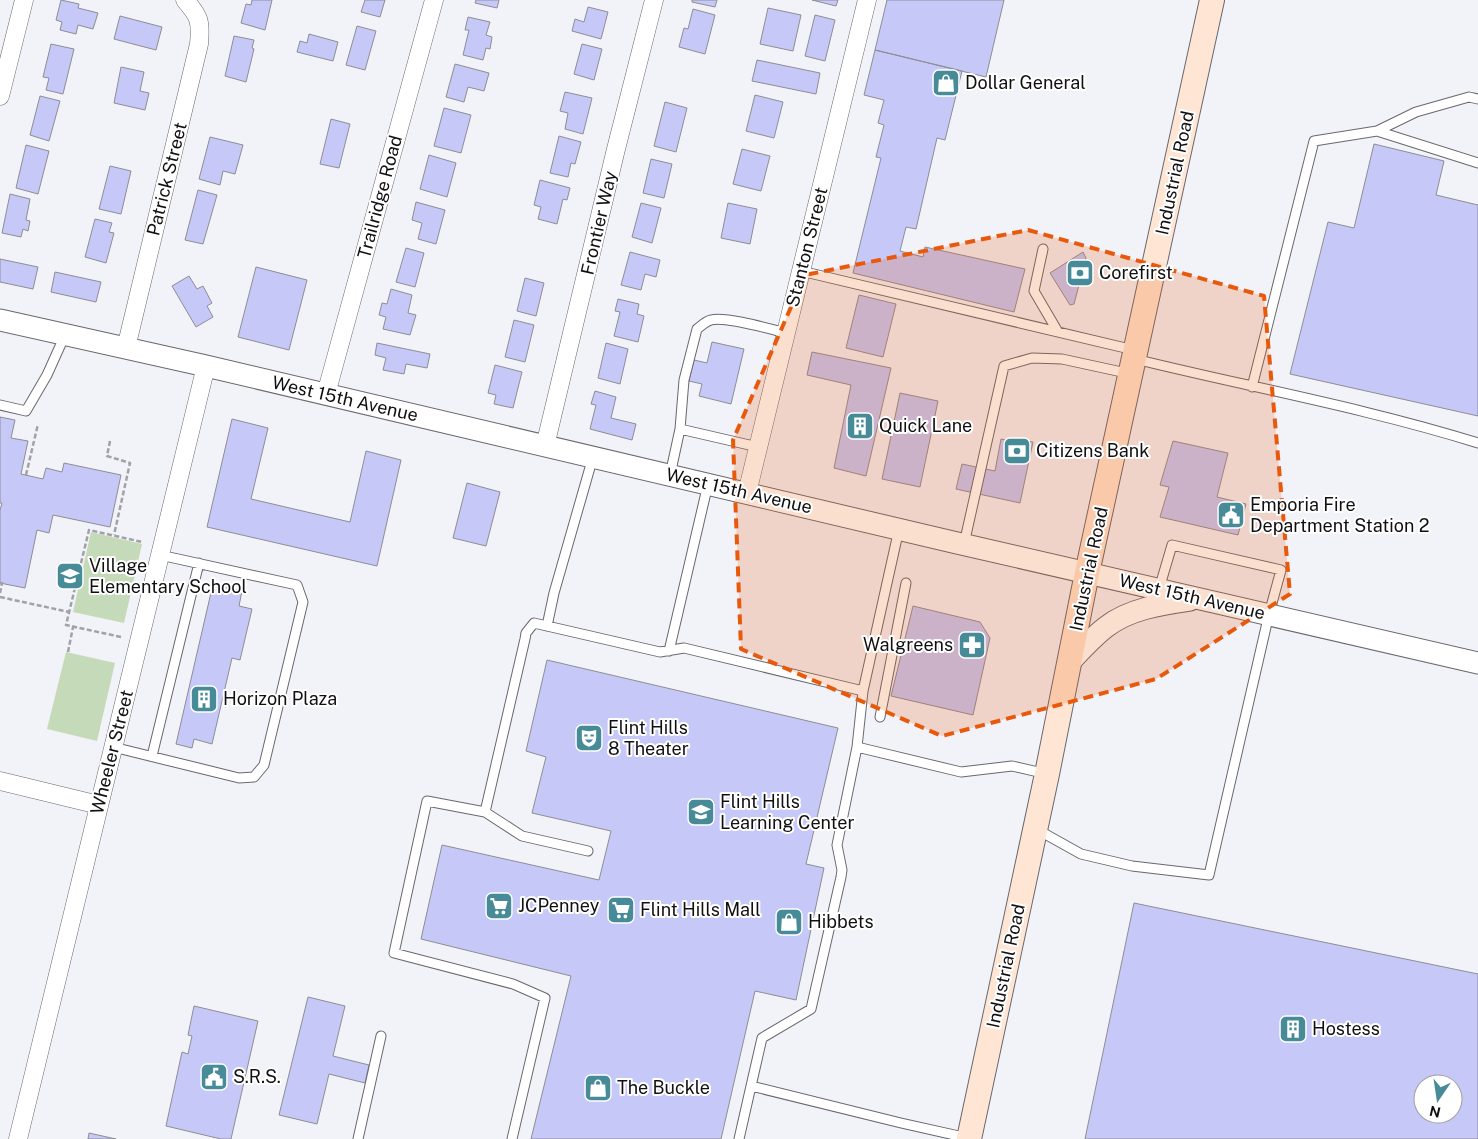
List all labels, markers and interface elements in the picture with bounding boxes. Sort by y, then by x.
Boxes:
shop icon: Dollar General [931,68,961,98]
place label: Dollar General [965,72,1086,93]
street label: Industrial Road [1151,109,1198,237]
street label: Patrick Street [142,120,191,238]
street label: Trailridge Road [353,133,406,261]
street label: Frontier Way [576,168,621,277]
street label: Stanton Street [781,185,832,309]
bank icon: Corefirst [1065,258,1095,288]
place label: Corefirst [1099,262,1173,283]
street label: West 15th Avenue [270,372,420,426]
building icon: Quick Lane [845,411,875,441]
place label: Quick Lane [879,415,972,436]
bank icon: Citizens Bank [1002,436,1032,466]
place label: Citizens Bank [1036,440,1149,461]
street label: West 15th Avenue [664,464,814,518]
place label: Emporia Fire Department Station 2 [1250,494,1430,536]
public building icon: Emporia Fire Department Station 2 [1216,500,1246,530]
street label: Industrial Road [1065,505,1112,633]
place label: Village Elementary School [89,555,247,597]
school or university icon: Village Elementary School [55,561,85,591]
street label: West 15th Avenue [1117,570,1267,624]
pharmacy icon: Walgreens [957,630,987,660]
place label: Walgreens [863,634,953,655]
building icon: Horizon Plaza [189,684,219,714]
street label: Wheeler Street [86,688,137,816]
place label: Horizon Plaza [223,688,337,709]
place label: Flint Hills 8 Theater [608,717,689,759]
theatre icon: Flint Hills 8 Theater [574,723,604,753]
place label: Flint Hills Learning Center [720,791,855,833]
school or university icon: Flint Hills Learning Center [686,797,716,827]
supermarket icon: JCPenney [484,891,514,921]
place label: JCPenney [518,895,600,916]
supermarket icon: Flint Hills Mall [606,895,636,925]
place label: Flint Hills Mall [640,899,761,920]
street label: Industrial Road [982,902,1029,1030]
shop icon: Hibbets [774,907,804,937]
place label: Hibbets [808,911,874,932]
building icon: Hostess [1278,1014,1308,1044]
place label: Hostess [1312,1018,1380,1039]
public building icon: S.R.S. [199,1062,229,1092]
place label: S.R.S. [233,1066,281,1087]
shop icon: The Buckle [583,1073,613,1103]
north arrow [1413,1074,1463,1124]
place label: The Buckle [617,1077,710,1098]
text: N [1428,1103,1442,1121]

